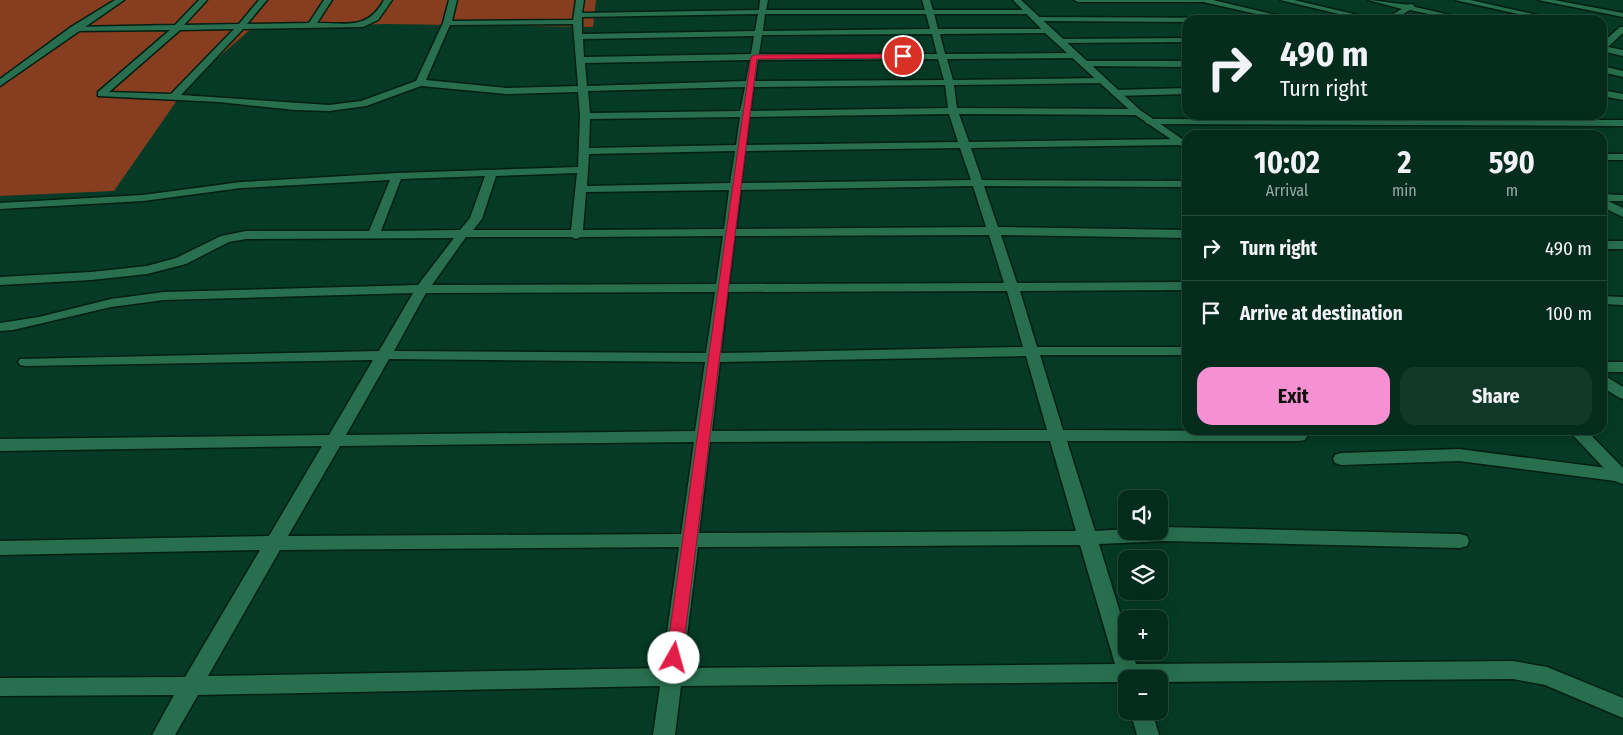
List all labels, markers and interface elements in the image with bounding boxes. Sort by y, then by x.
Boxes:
text: 490 m [1280,33,1369,75]
pin [882,35,924,77]
icon: right [1197,35,1262,100]
icon: arrive [889,42,917,70]
text: Turn right [1280,75,1368,102]
text: 10:02 [1254,145,1320,181]
text: 2 [1397,145,1411,181]
text: 590 [1489,145,1535,181]
text: Arrival [1266,181,1308,200]
text: min [1392,181,1417,200]
text: m [1506,181,1518,200]
icon: right [1197,234,1225,262]
text: Turn right [1240,237,1317,260]
text: 490 m [1545,237,1592,260]
icon: arrive [1197,299,1225,327]
text: Arrive at destination [1240,302,1403,325]
text: 100 m [1546,302,1592,325]
button: Exit [1197,367,1390,425]
button: Share [1400,367,1592,425]
map controls [1118,490,1168,720]
button: sound [1118,490,1168,540]
button: layers [1118,550,1168,600]
button: + [1118,610,1168,660]
position arrow [647,631,699,683]
button: − [1118,670,1168,720]

